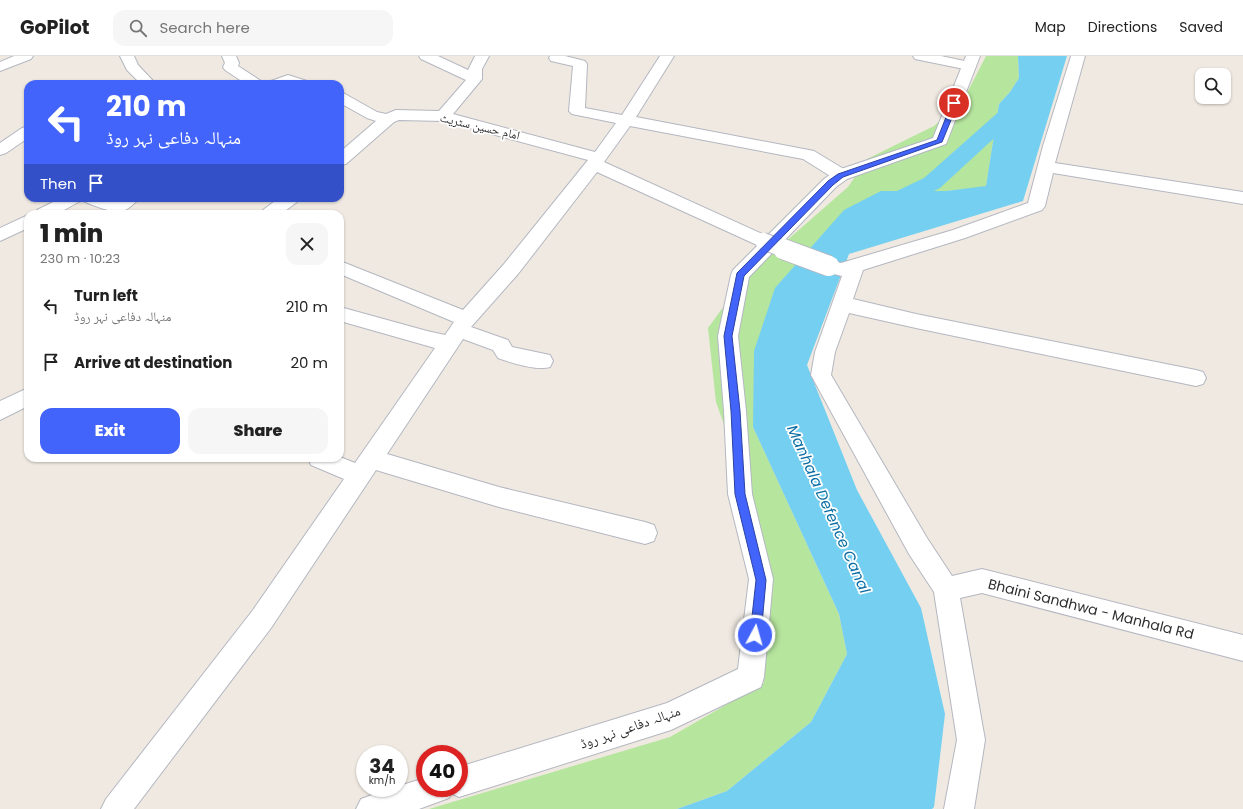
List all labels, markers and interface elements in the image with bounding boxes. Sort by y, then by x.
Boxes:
search box [113,10,393,46]
text: GoPilot [20,14,89,41]
icon: search [127,17,149,39]
text: Search here [159,17,250,38]
text: Map [1035,17,1066,37]
text: Directions [1088,17,1157,37]
text: Saved [1179,17,1223,37]
map controls [1195,68,1231,104]
button: search [1195,68,1231,104]
pin [937,86,971,120]
text: 210 m [106,87,186,126]
icon: arrive [943,92,965,114]
icon: left [40,96,92,148]
street label: امام حسین سٹریٹ [438,109,522,143]
text: منہالہ دفاعی نہر روڈ [106,125,241,150]
icon: arrive [85,172,107,194]
text: Then [40,173,77,194]
text: 1 min [40,217,103,250]
button: close [286,223,328,265]
text: 230 m · 10:23 [40,249,120,268]
text: Turn left [74,285,138,306]
icon: left [40,295,62,317]
text: 210 m [286,296,328,317]
text: منہالہ دفاعی نہر روڈ [74,307,171,326]
icon: arrive [40,351,62,373]
text: Arrive at destination [74,352,232,373]
text: 20 m [290,352,328,373]
button: Exit [40,408,180,454]
button: Share [188,408,328,454]
water label: Manhala Defence Canal [782,421,876,597]
street label: Bhaini Sandhwa - Manhala Rd [986,574,1196,644]
position arrow [734,614,776,656]
street label: منہالہ دفاعی نہر روڈ [577,700,683,754]
speed limit sign: 40 [416,745,468,797]
text: 34 [369,752,395,780]
text: km/h [369,773,395,788]

